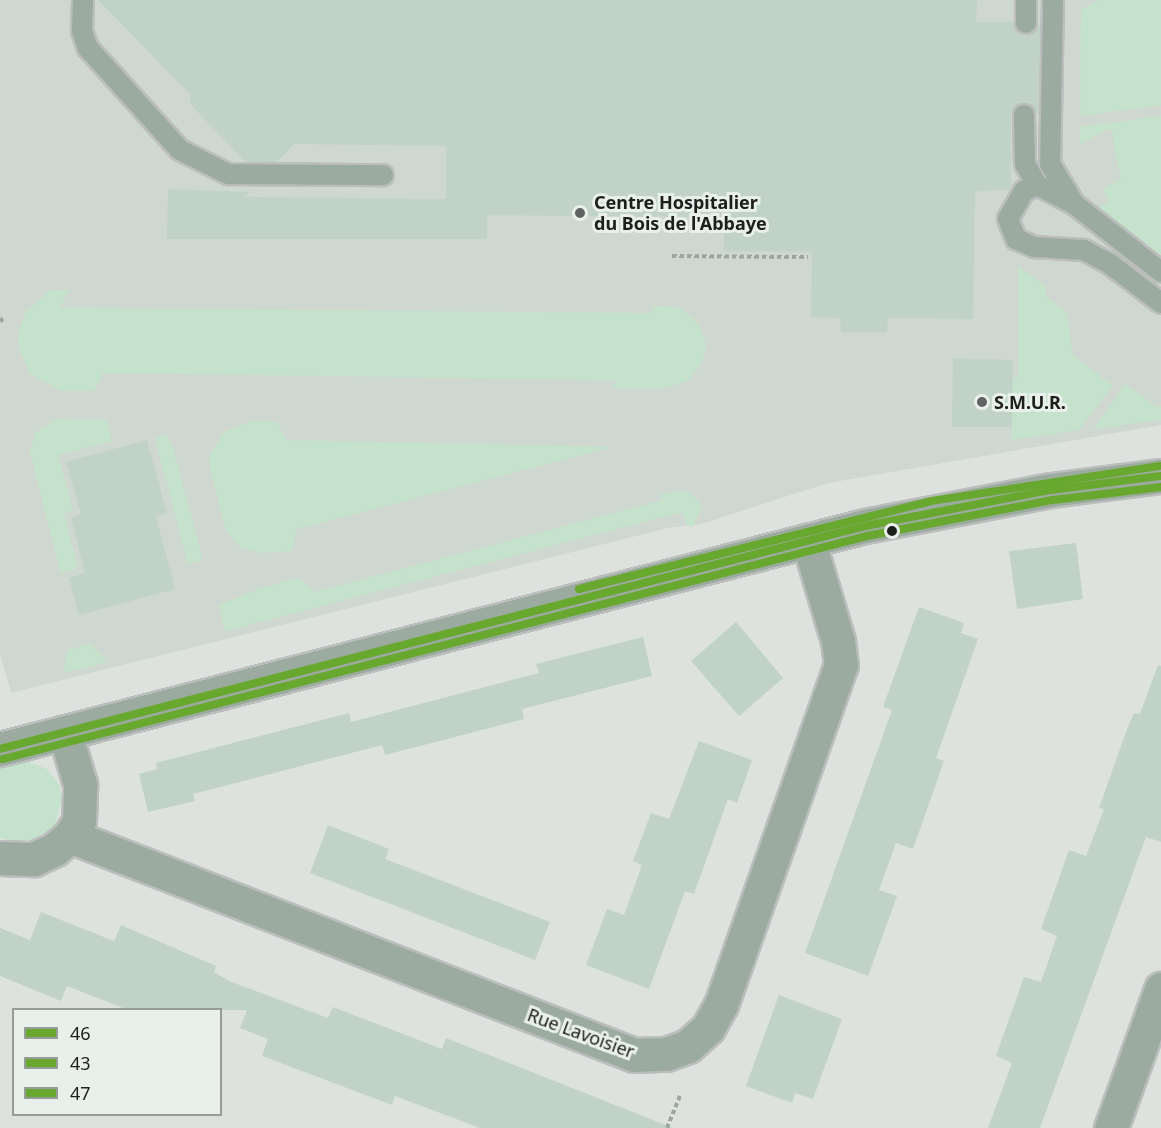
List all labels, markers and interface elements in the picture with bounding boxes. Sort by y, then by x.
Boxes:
place label: Centre Hospitalier du Bois de l'Abbaye [594,192,767,234]
marker: Centre Hospitalier du Bois de l'Abbaye [571,204,589,222]
place label: S.M.U.R. [994,391,1066,413]
marker: S.M.U.R. [975,395,989,409]
unlabelled marker [886,525,898,537]
street label: Rue Lavoisier [525,1004,637,1062]
legend [12,1008,222,1116]
text: 46 [70,1021,91,1045]
text: 43 [70,1051,91,1075]
text: 47 [70,1081,91,1105]

